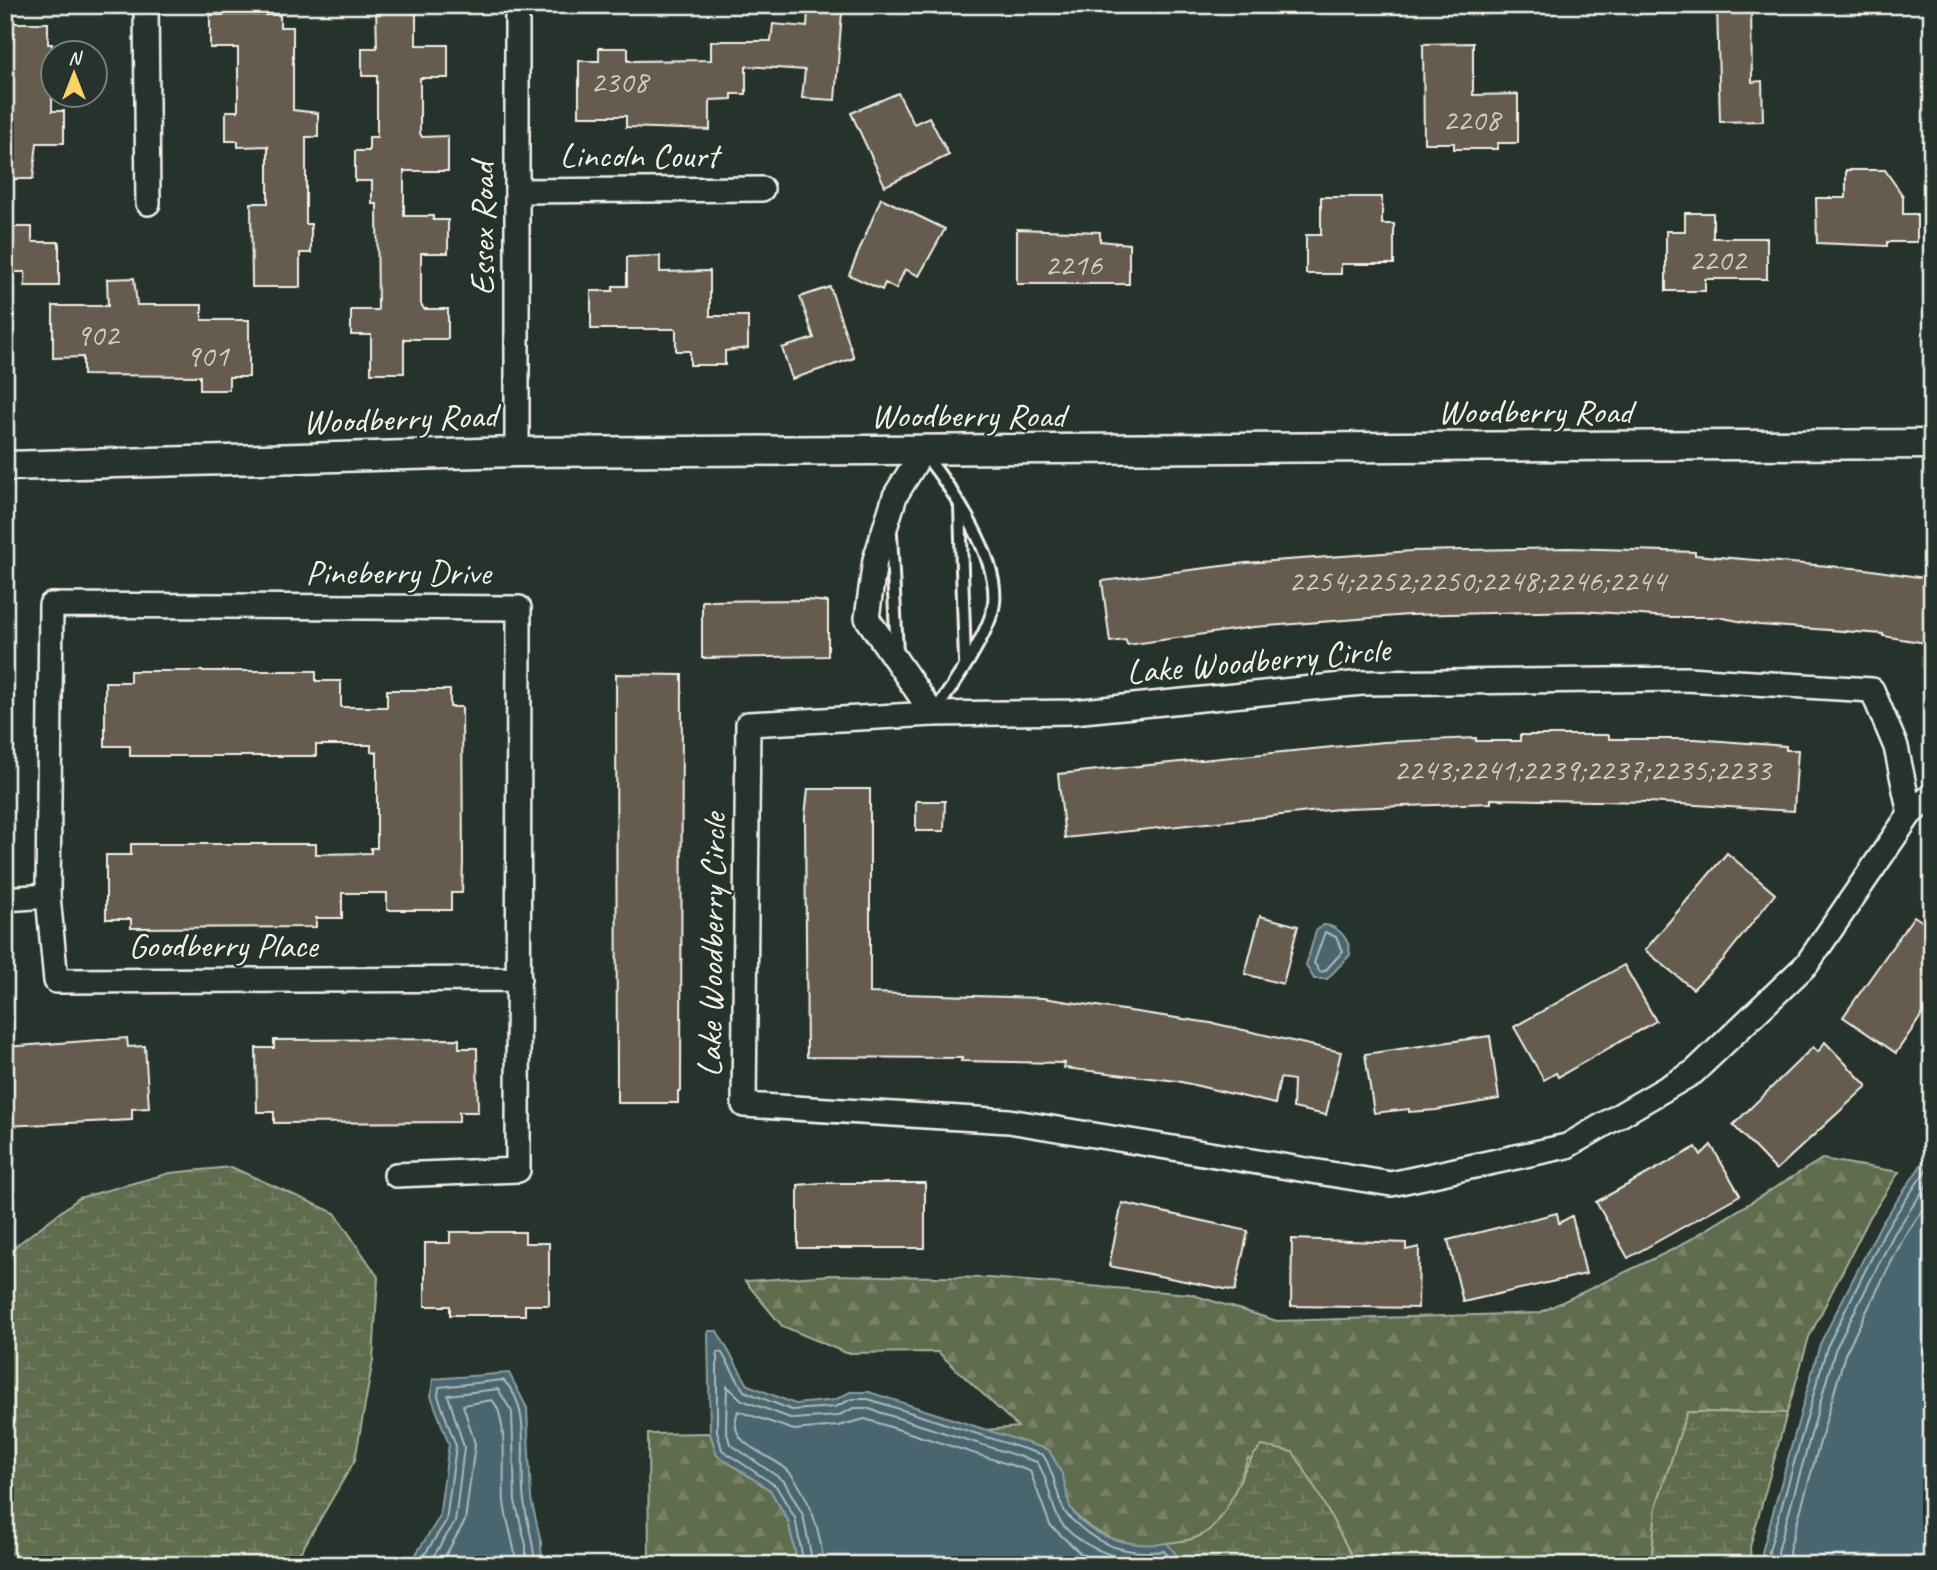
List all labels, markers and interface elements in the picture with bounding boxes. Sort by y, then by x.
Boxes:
north arrow [38,38,108,108]
text: N [68,46,83,70]
house number: 2308 [590,61,650,102]
house number: 2208 [1442,99,1502,140]
street label: Lincoln Court [560,133,723,178]
street label: Essex Road [460,157,505,296]
house number: 2202 [1688,239,1748,280]
house number: 2216 [1044,244,1103,285]
house number: 902 [75,314,121,355]
house number: 901 [185,335,230,376]
street label: Woodberry Road [1438,389,1637,434]
street label: Woodberry Road [302,392,503,444]
street label: Woodberry Road [871,393,1070,438]
street label: Pineberry Drive [305,550,493,595]
house number: 2254;2252;2250;2248;2246;2244 [1288,560,1669,601]
street label: Lake Woodberry Circle [1125,626,1394,694]
house number: 2243;2241;2239;2237;2235;2233 [1393,749,1773,790]
street label: Lake Woodberry Circle [687,810,736,1077]
street label: Goodberry Place [129,923,320,968]

